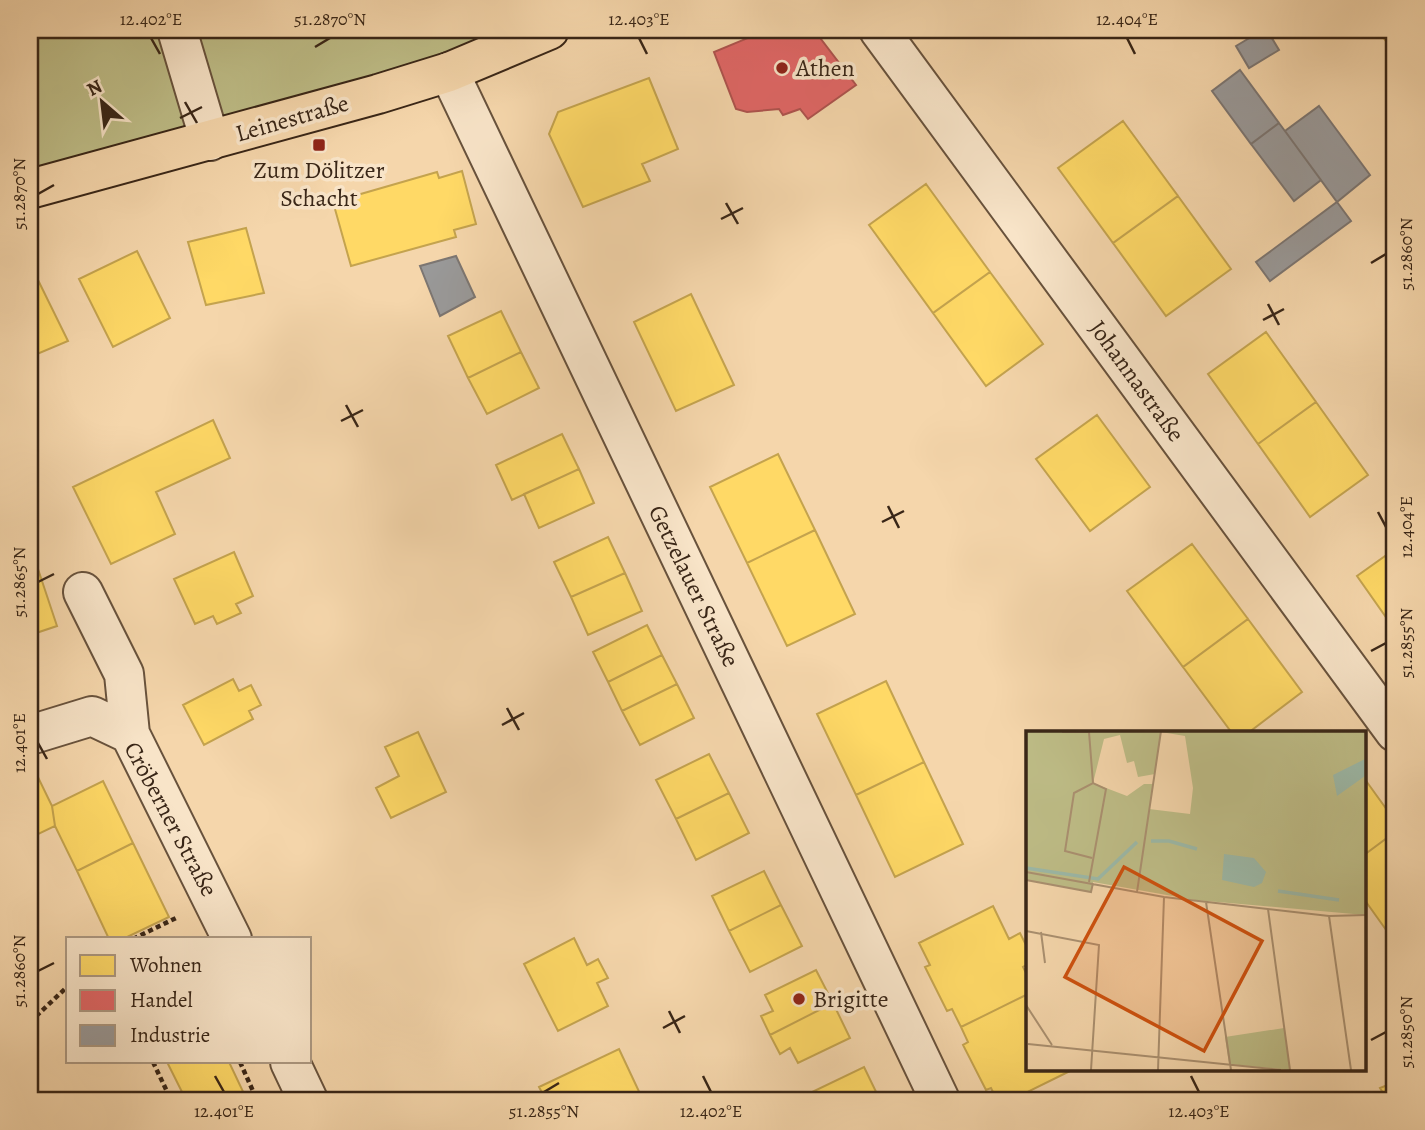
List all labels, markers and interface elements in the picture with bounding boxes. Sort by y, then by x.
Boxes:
text: 12.402°E [120,7,182,31]
text: 51.2870°N [294,7,366,31]
text: 12.403°E [608,7,670,31]
text: 12.404°E [1096,7,1158,31]
place label: Athen [795,52,855,84]
marker: Athen [774,60,790,76]
north arrow [66,66,136,136]
text: N [82,73,107,103]
street label: Leinestraße [232,87,352,149]
marker: Zum Dölitzer Schacht [311,137,327,153]
place label: Zum Dölitzer Schacht [253,154,385,214]
text: 51.2870°N [7,158,31,230]
text: 51.2860°N [1394,217,1418,290]
street label: Johannastraße [1082,314,1192,448]
text: 12.404°E [1394,496,1418,558]
street label: Getzelauer Straße [641,500,747,672]
text: 51.2865°N [7,546,31,618]
text: 51.2855°N [1394,608,1418,678]
text: 12.401°E [7,713,31,773]
inset map [1026,731,1366,1070]
street label: Cröberner Straße [117,736,225,902]
text: 51.2860°N [7,934,31,1007]
legend [66,937,312,1064]
text: Wohnen [129,951,202,979]
place label: Brigitte [813,983,888,1015]
text: Handel [130,986,193,1014]
marker: Brigitte [791,991,807,1007]
text: 51.2850°N [1394,996,1418,1068]
text: Industrie [130,1021,210,1049]
text: 12.401°E [194,1099,254,1123]
text: 51.2855°N [509,1099,579,1123]
text: 12.402°E [680,1099,742,1123]
text: 12.403°E [1168,1099,1230,1123]

